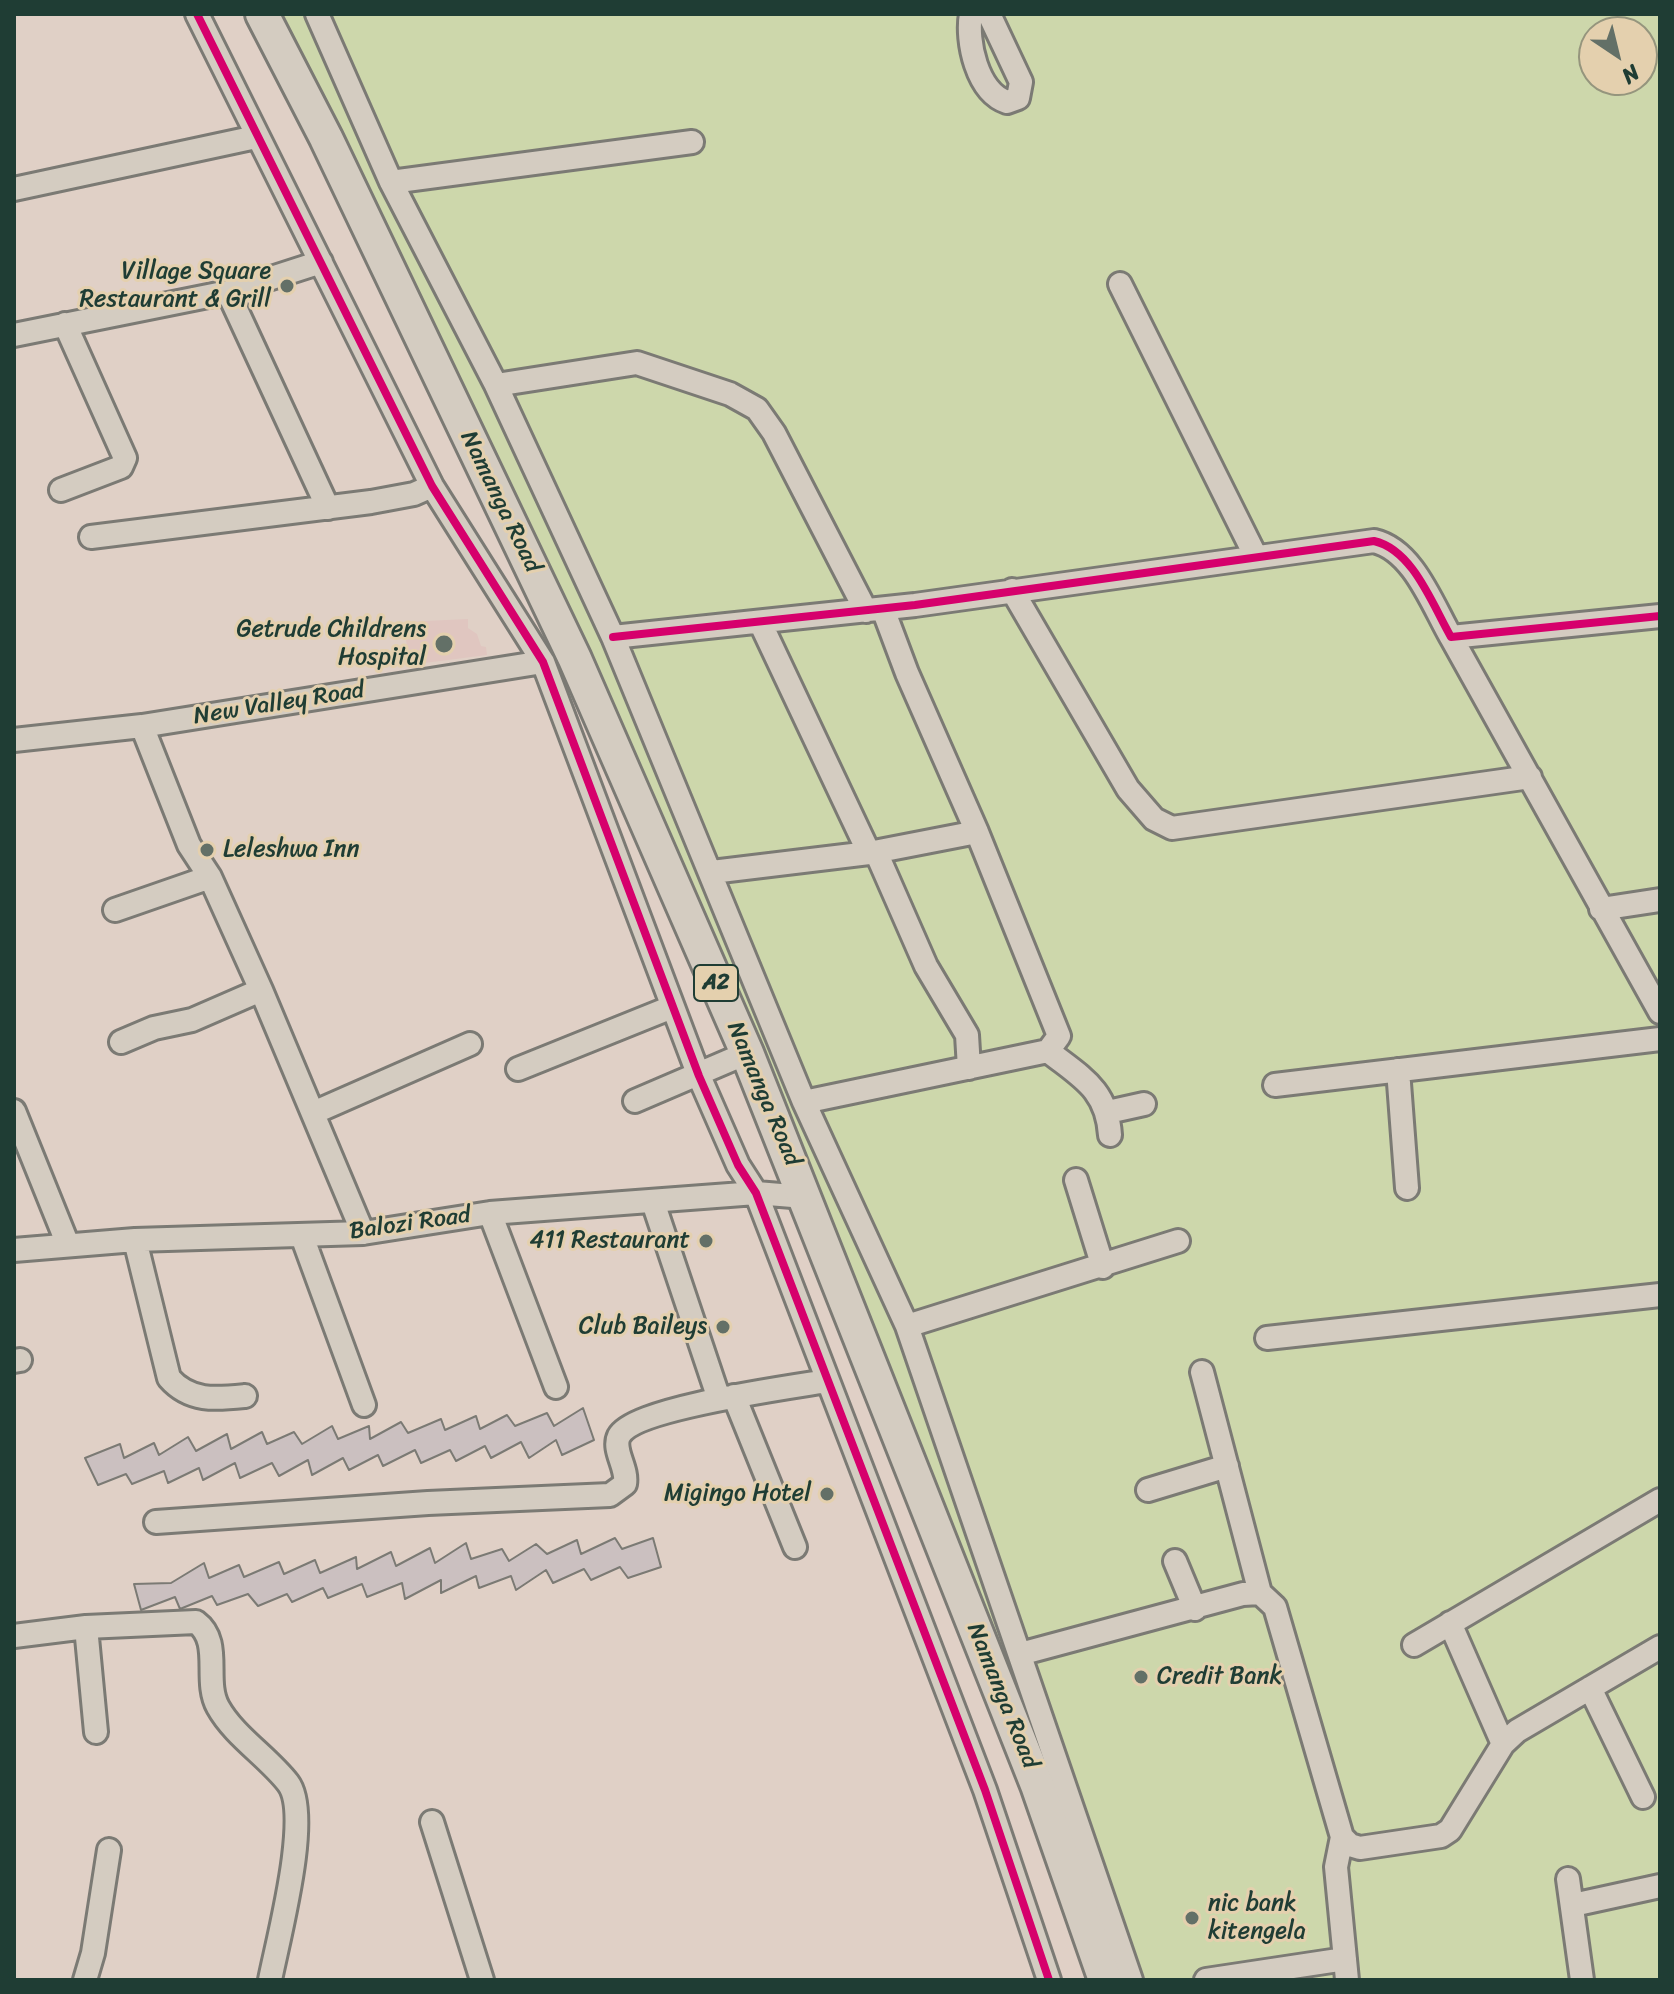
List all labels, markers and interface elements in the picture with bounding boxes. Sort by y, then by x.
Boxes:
north arrow [1578,16,1658,96]
text: N [1613,54,1648,95]
place label: Village Square Restaurant & Grill [80,258,271,314]
marker: Village Square Restaurant & Grill [278,277,296,295]
street label: Namanga Road [453,426,547,578]
place label: Getrude Childrens Hospital [236,616,426,672]
marker: Getrude Childrens Hospital [433,633,455,655]
street label: New Valley Road [192,676,366,732]
place label: Leleshwa Inn [223,836,359,864]
marker: Leleshwa Inn [198,841,216,859]
road number: A2 [694,965,738,1001]
street label: Namanga Road [720,1018,806,1170]
street label: Balozi Road [348,1201,472,1247]
place label: 411 Restaurant [530,1227,690,1255]
marker: 411 Restaurant [697,1232,715,1250]
place label: Club Baileys [579,1313,707,1341]
marker: Club Baileys [714,1318,732,1336]
place label: Migingo Hotel [664,1480,811,1508]
marker: Migingo Hotel [818,1485,836,1503]
street label: Namanga Road [960,1619,1044,1773]
place label: Credit Bank [1157,1663,1282,1691]
marker: Credit Bank [1132,1668,1150,1686]
place label: nic bank kitengela [1208,1890,1306,1946]
marker: nic bank kitengela [1183,1909,1201,1927]

